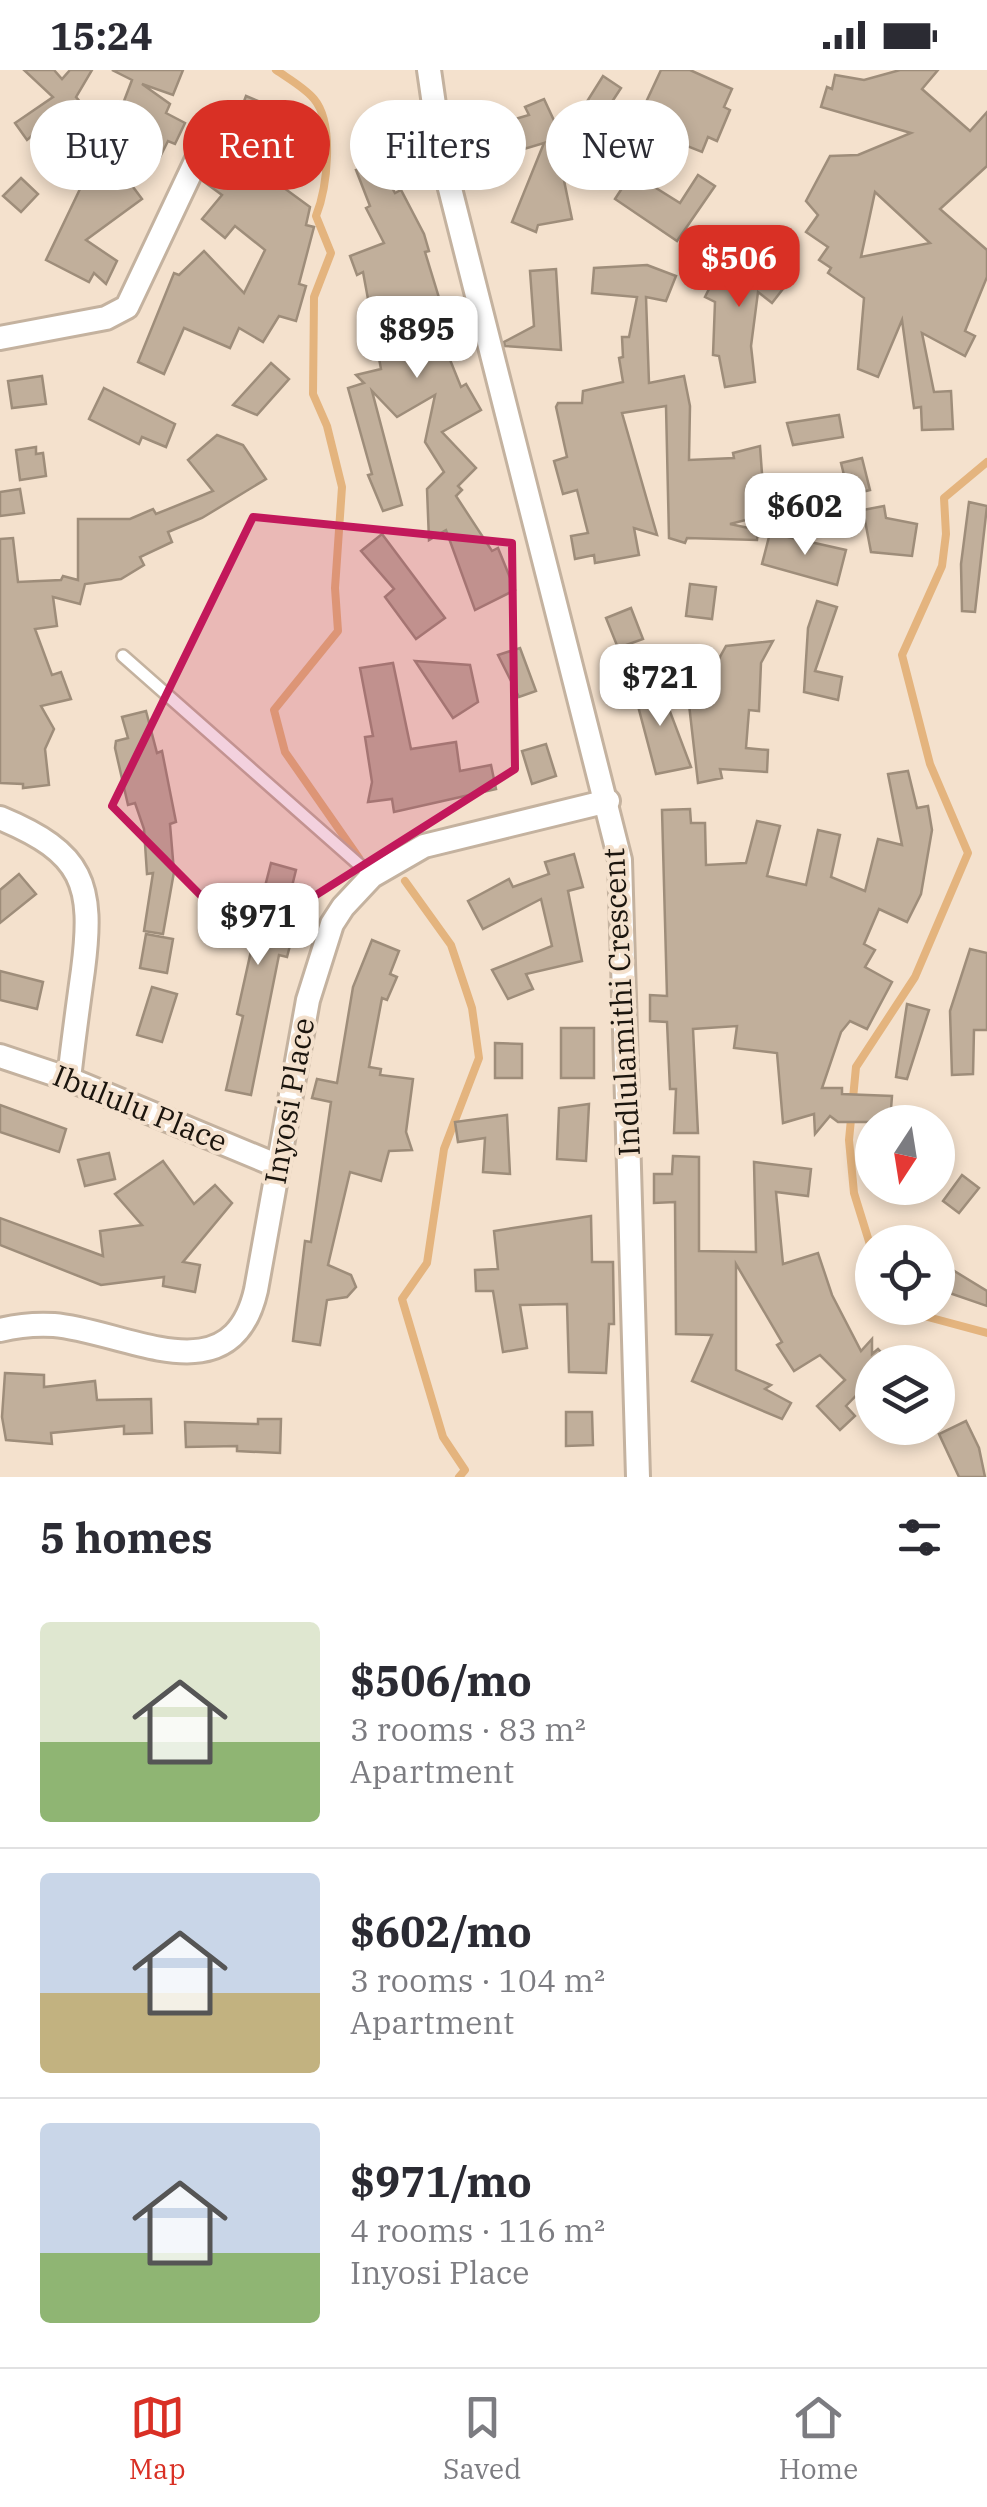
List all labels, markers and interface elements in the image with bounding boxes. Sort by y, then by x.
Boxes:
text: 15:24 [50,11,153,60]
chip: Buy [30,100,163,190]
chip: Rent [183,100,330,190]
chip: Filters [350,100,526,190]
chip: New [546,100,689,190]
pin: $506 [680,225,798,310]
text: $506 [701,236,777,278]
pin: $895 [358,296,476,381]
text: $895 [379,307,455,349]
pin: $602 [746,473,864,558]
text: $602 [767,484,843,526]
pin: $721 [601,644,719,729]
text: $721 [622,655,698,697]
street label: Indlulamithi Crescent [593,847,648,1157]
pin: $971 [199,883,317,968]
text: $971 [220,894,296,936]
street label: Inyosi Place [255,1015,322,1187]
street label: Ibululu Place [48,1055,233,1160]
north arrow [855,1105,955,1205]
map controls [855,1105,955,1445]
button: locate [855,1225,955,1325]
button: layers [855,1345,955,1445]
text: 5 homes [40,1510,213,1565]
icon: filters [892,1510,947,1565]
text: $506/mo [350,1653,532,1708]
icon: home [120,1662,240,1782]
text: 3 rooms · 83 m² [350,1708,586,1750]
text: Apartment [350,1750,514,1792]
text: $602/mo [350,1904,532,1959]
icon: home [120,1913,240,2033]
text: 3 rooms · 104 m² [350,1959,605,2001]
text: Apartment [350,2001,514,2043]
text: $971/mo [350,2154,532,2209]
icon: home [120,2163,240,2283]
text: 4 rooms · 116 m² [350,2209,605,2251]
text: Inyosi Place [350,2251,529,2293]
tab: Map [129,2390,186,2487]
tab: Saved [443,2390,521,2487]
tab: Home [779,2390,858,2487]

